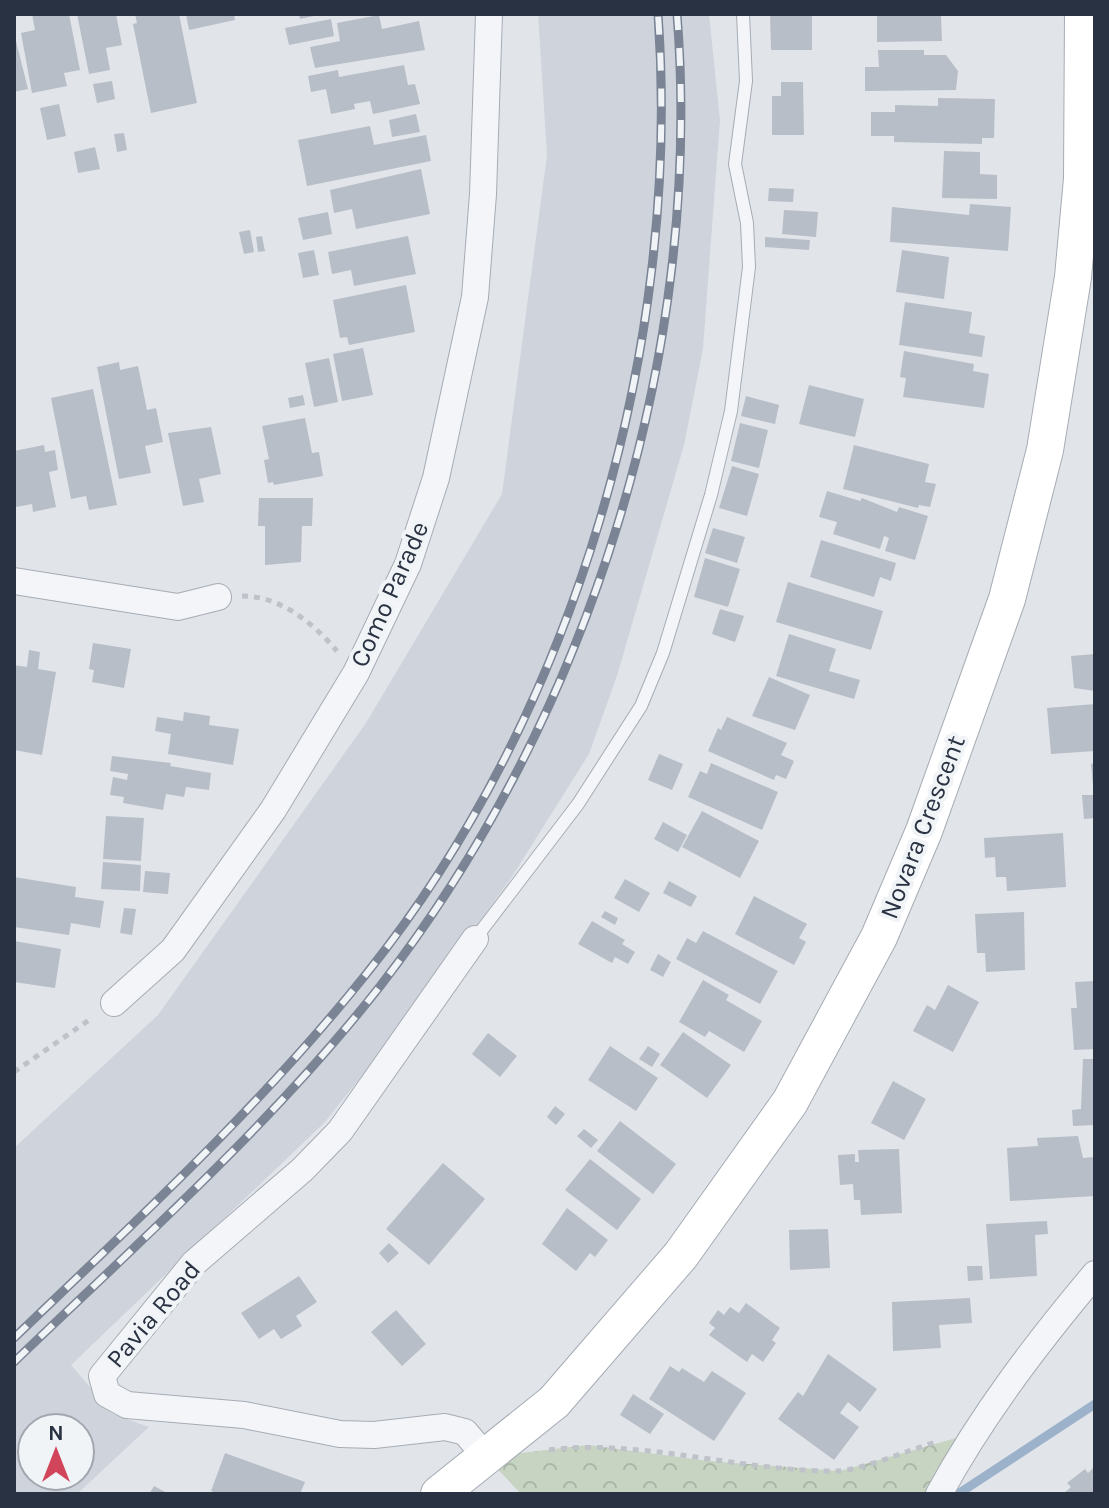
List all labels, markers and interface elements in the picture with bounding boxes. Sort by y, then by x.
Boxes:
street label: Como Parade [344,517,435,672]
street label: Novara Crescent [873,731,972,923]
street label: Pavia Road [100,1255,207,1374]
north arrow [16,1412,96,1492]
text: N [48,1420,64,1446]

